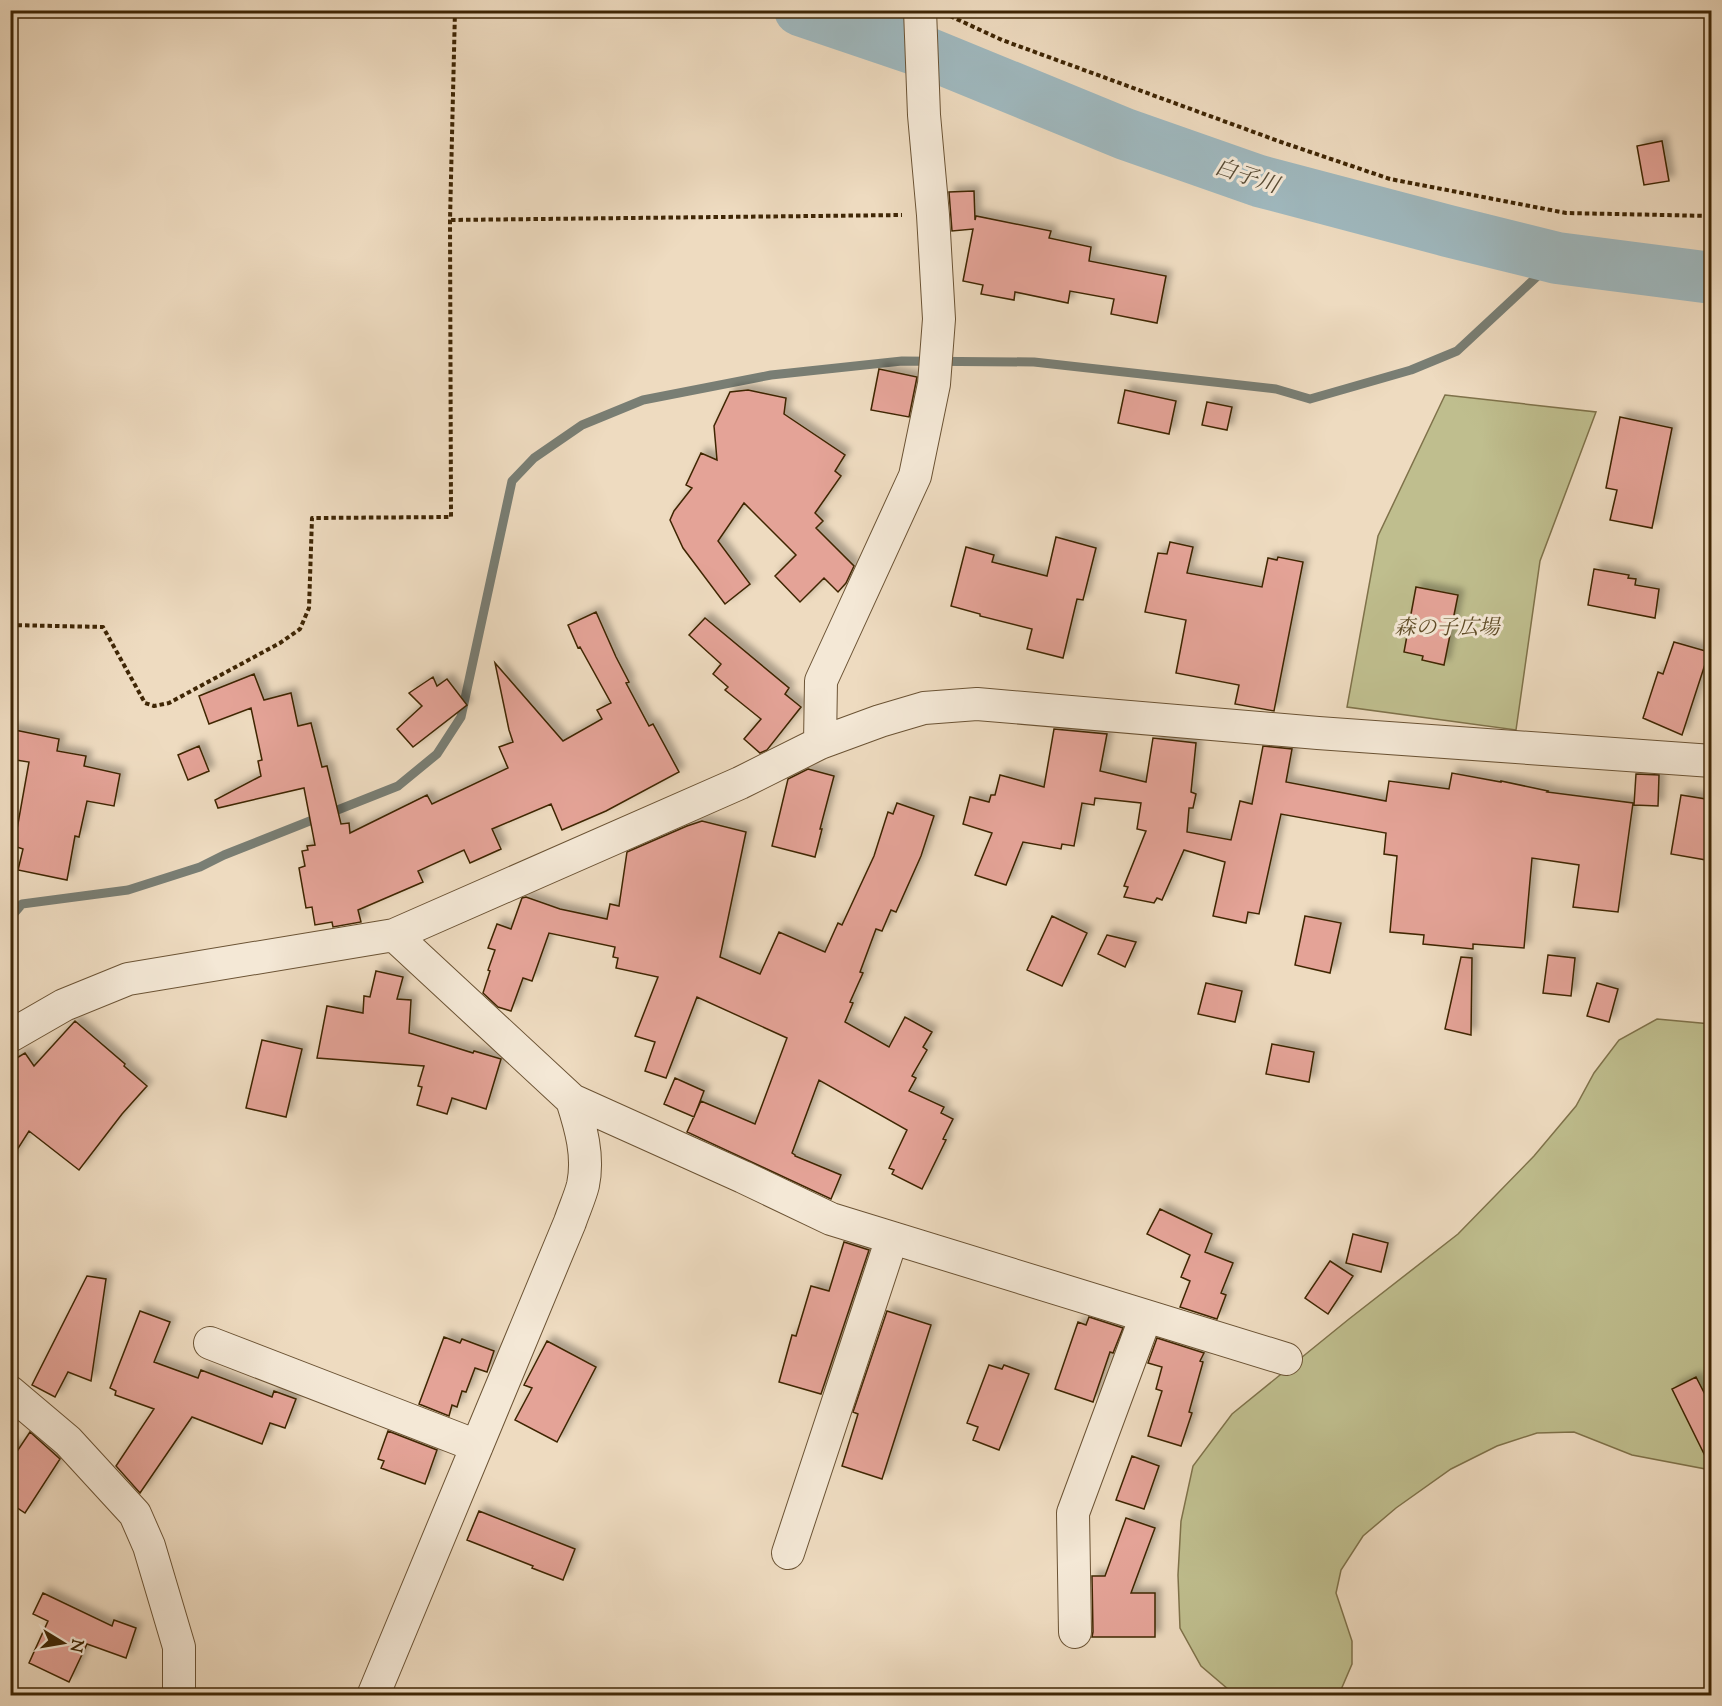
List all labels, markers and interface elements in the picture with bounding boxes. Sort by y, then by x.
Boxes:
water label: 白子川 [1210,152,1284,204]
park label: 森の子広場 [1395,614,1501,644]
north arrow [33,1613,93,1673]
text: N [63,1637,88,1654]

